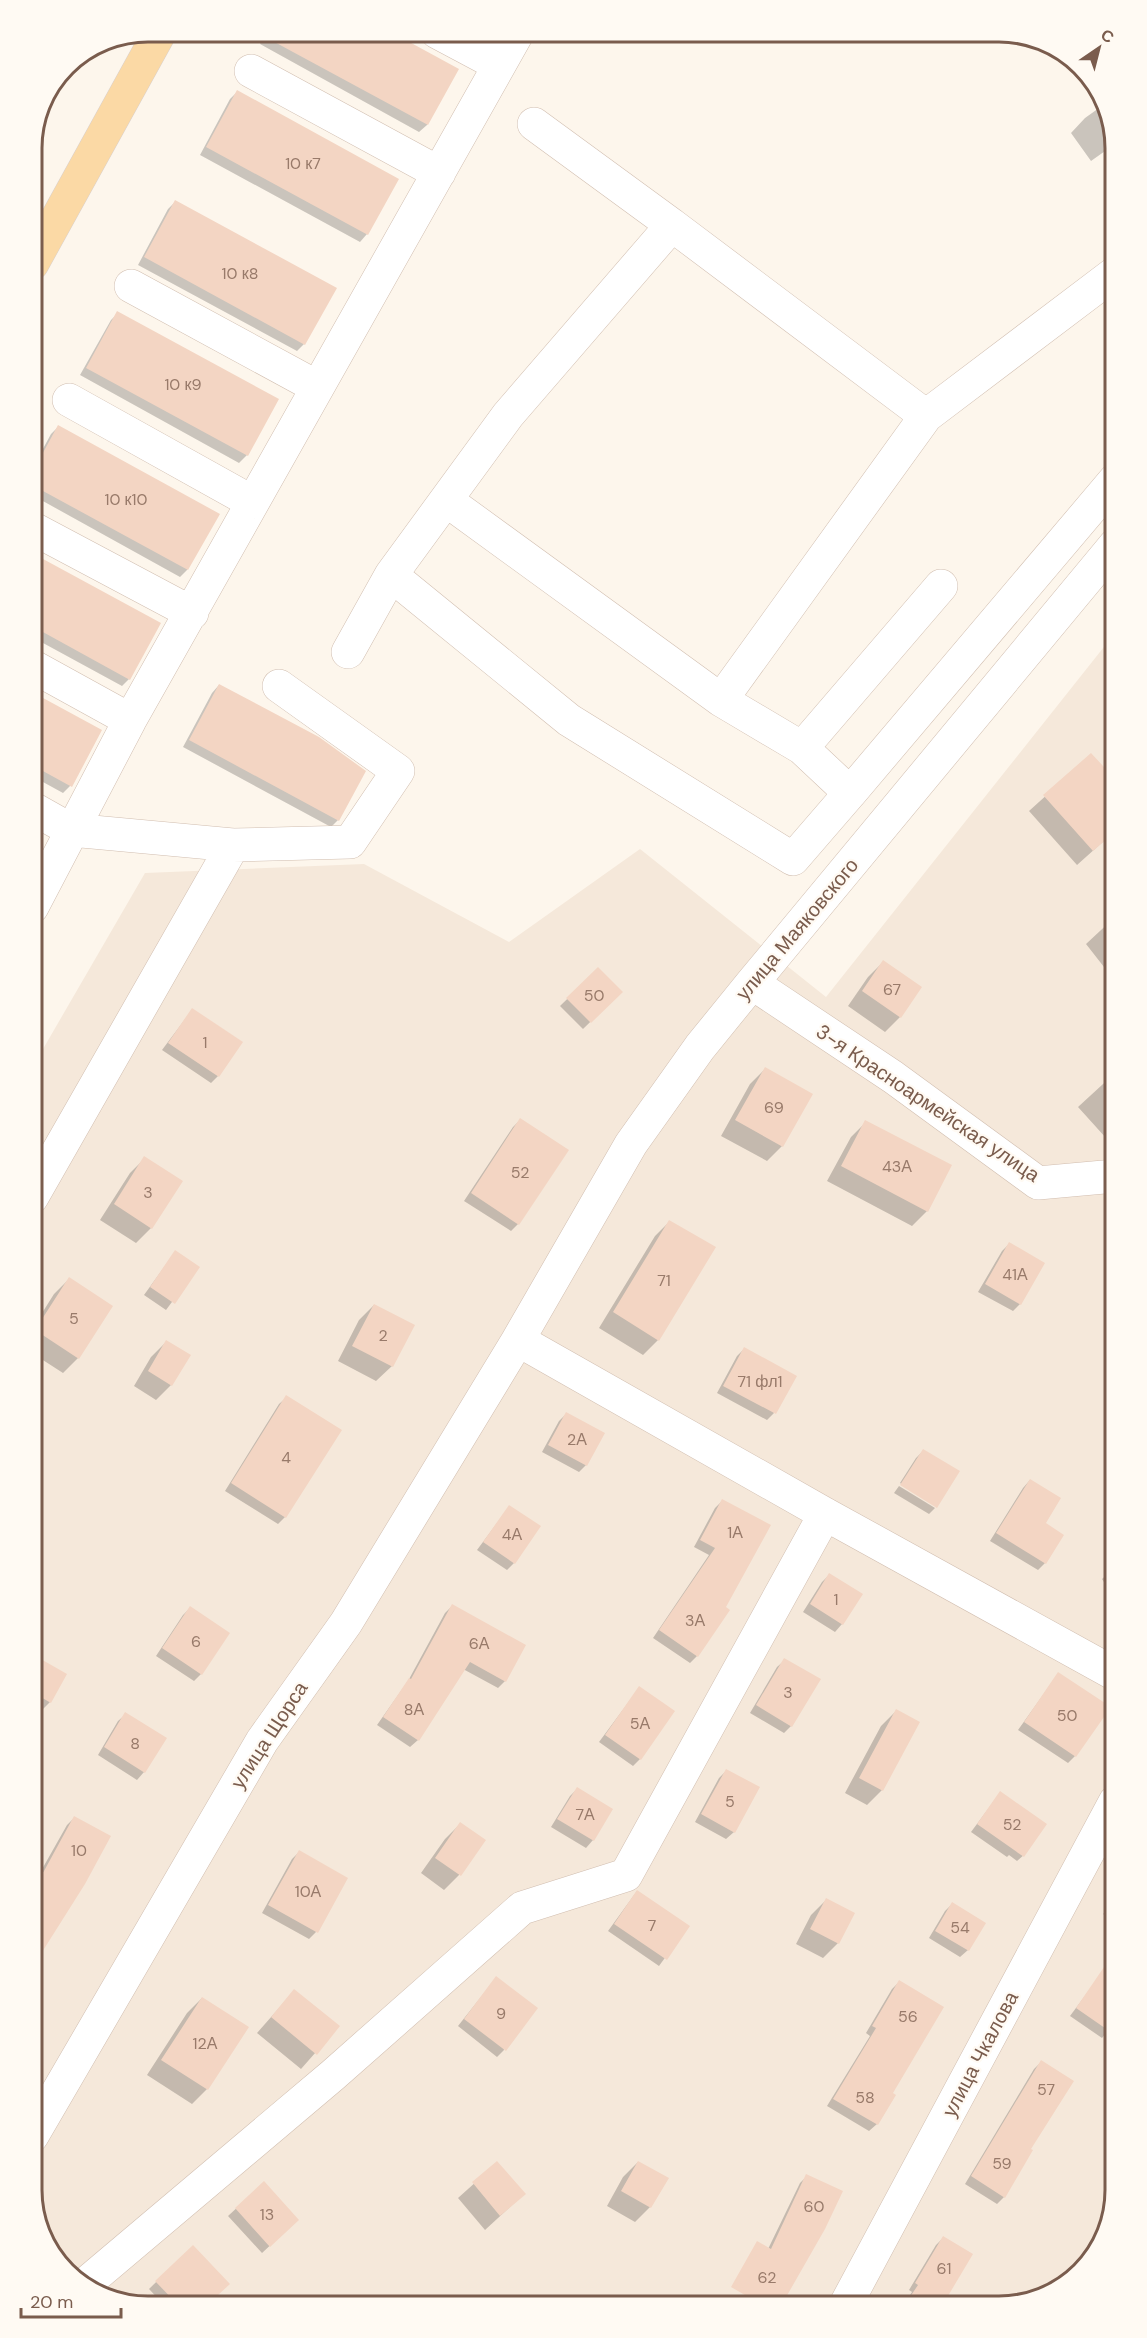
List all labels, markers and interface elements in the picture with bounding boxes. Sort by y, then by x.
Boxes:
north arrow [1069,18,1129,78]
text: С [1097,24,1118,48]
house number: 10 к7 [285,153,321,174]
house number: 10 к8 [222,263,258,284]
house number: 10 к9 [164,374,202,395]
house number: 10 к10 [104,489,148,510]
street label: улица Маяковского [730,853,864,1005]
house number: 67 [883,979,901,1000]
house number: 50 [584,985,604,1006]
street label: 3-я Красноармейская улица [811,1018,1046,1188]
house number: 1 [203,1032,208,1053]
house number: 69 [764,1097,784,1118]
house number: 43А [882,1156,912,1177]
house number: 52 [511,1162,529,1183]
house number: 3 [143,1182,153,1203]
house number: 41А [1002,1264,1028,1285]
house number: 71 [657,1270,671,1291]
house number: 5 [69,1308,79,1329]
house number: 2 [378,1325,388,1346]
house number: 71 фл1 [738,1371,783,1392]
house number: 2А [567,1429,587,1450]
house number: 4 [281,1447,291,1468]
house number: 1А [727,1522,743,1543]
house number: 4А [502,1524,523,1545]
house number: 1 [834,1589,839,1610]
house number: 3А [685,1610,705,1631]
house number: 6 [191,1631,201,1652]
house number: 6А [469,1633,490,1654]
street label: улица Щорса [225,1676,314,1793]
house number: 3 [783,1682,793,1703]
house number: 8А [404,1699,425,1720]
house number: 50 [1057,1705,1077,1726]
house number: 5А [630,1713,651,1734]
house number: 8 [130,1733,140,1754]
house number: 5 [725,1791,735,1812]
house number: 7А [575,1804,595,1825]
house number: 52 [1003,1814,1021,1835]
house number: 10 [71,1840,87,1861]
house number: 10А [295,1881,322,1902]
house number: 7 [648,1915,656,1936]
house number: 54 [950,1917,970,1938]
street label: улица Чкалова [936,1986,1024,2121]
house number: 9 [496,2003,506,2024]
house number: 56 [898,2006,918,2027]
house number: 12А [193,2033,218,2054]
house number: 57 [1037,2079,1055,2100]
house number: 58 [855,2087,875,2108]
house number: 59 [992,2153,1012,2174]
house number: 60 [804,2196,825,2217]
house number: 13 [260,2204,274,2225]
house number: 61 [936,2258,952,2279]
house number: 62 [758,2267,776,2288]
scale bar [21,2281,122,2319]
text: 20 m [30,2290,73,2314]

